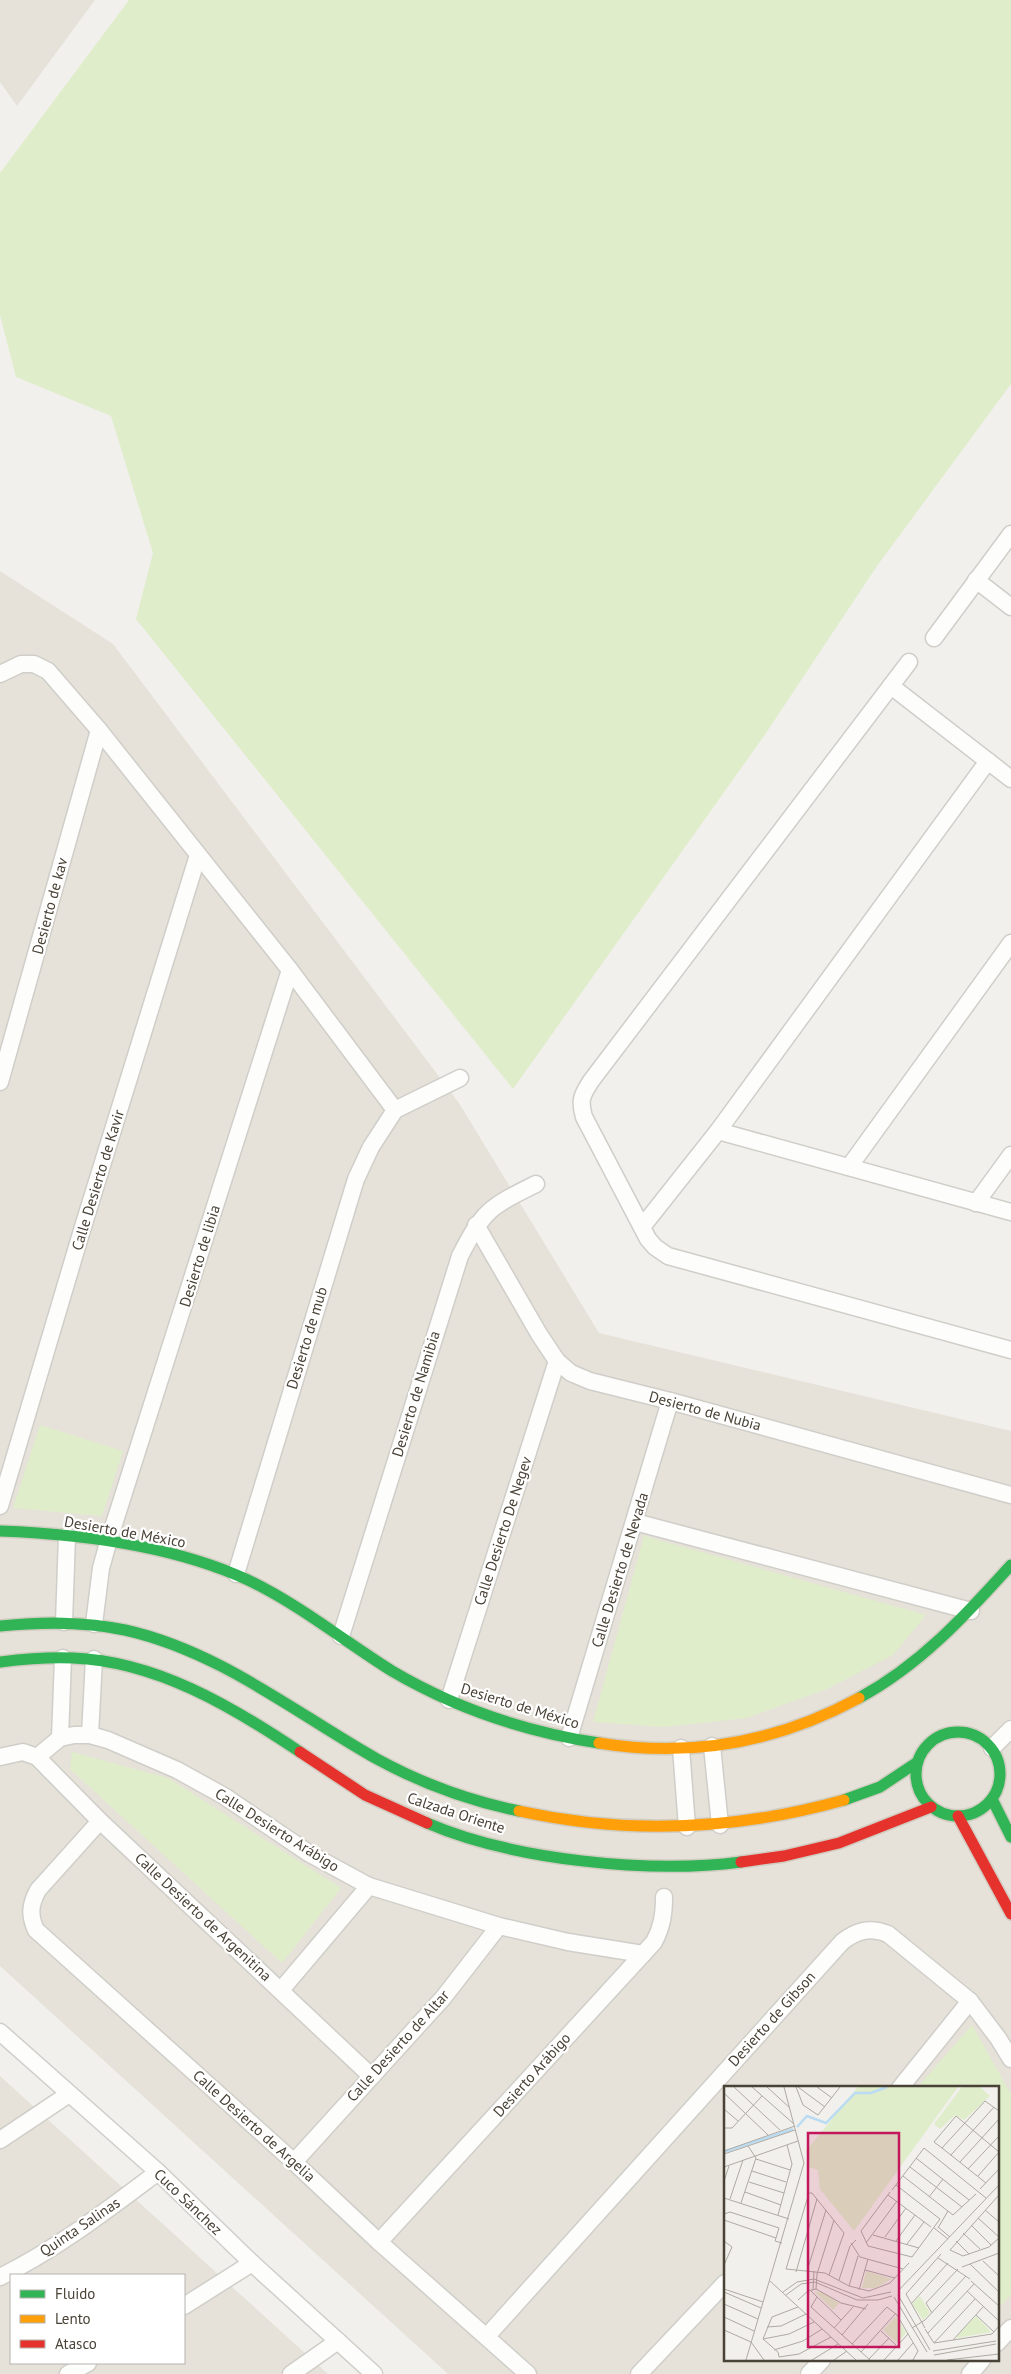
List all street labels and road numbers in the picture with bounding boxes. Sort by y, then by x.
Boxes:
street label: Desierto de kav [27,855,72,956]
street label: Calle Desierto de Kavir [67,1107,128,1253]
street label: Desierto de libia [175,1203,224,1309]
street label: Desierto de mub [282,1284,331,1391]
street label: Desierto de Namibia [387,1328,444,1459]
street label: Desierto de Nubia [647,1386,763,1435]
street label: Calle Desierto De Negev [469,1453,536,1608]
street label: Calle Desierto de Nevada [587,1490,652,1650]
street label: Desierto de México [63,1511,187,1552]
street label: Desierto de México [459,1678,582,1733]
street label: Calle Desierto Arábigo [212,1784,343,1876]
street label: Calzada Oriente [405,1788,507,1837]
street label: Calle Desierto de Argenitina [131,1848,276,1985]
street label: Desierto de Gibson [724,1967,819,2070]
street label: Calle Desierto de Altar [342,1986,453,2106]
street label: Desierto Arábigo [489,2029,574,2121]
street label: Calle Desierto de Argelia [189,2065,320,2186]
street label: Cuco Sánchez [150,2164,226,2239]
street label: Quinta Salinas [36,2193,124,2260]

